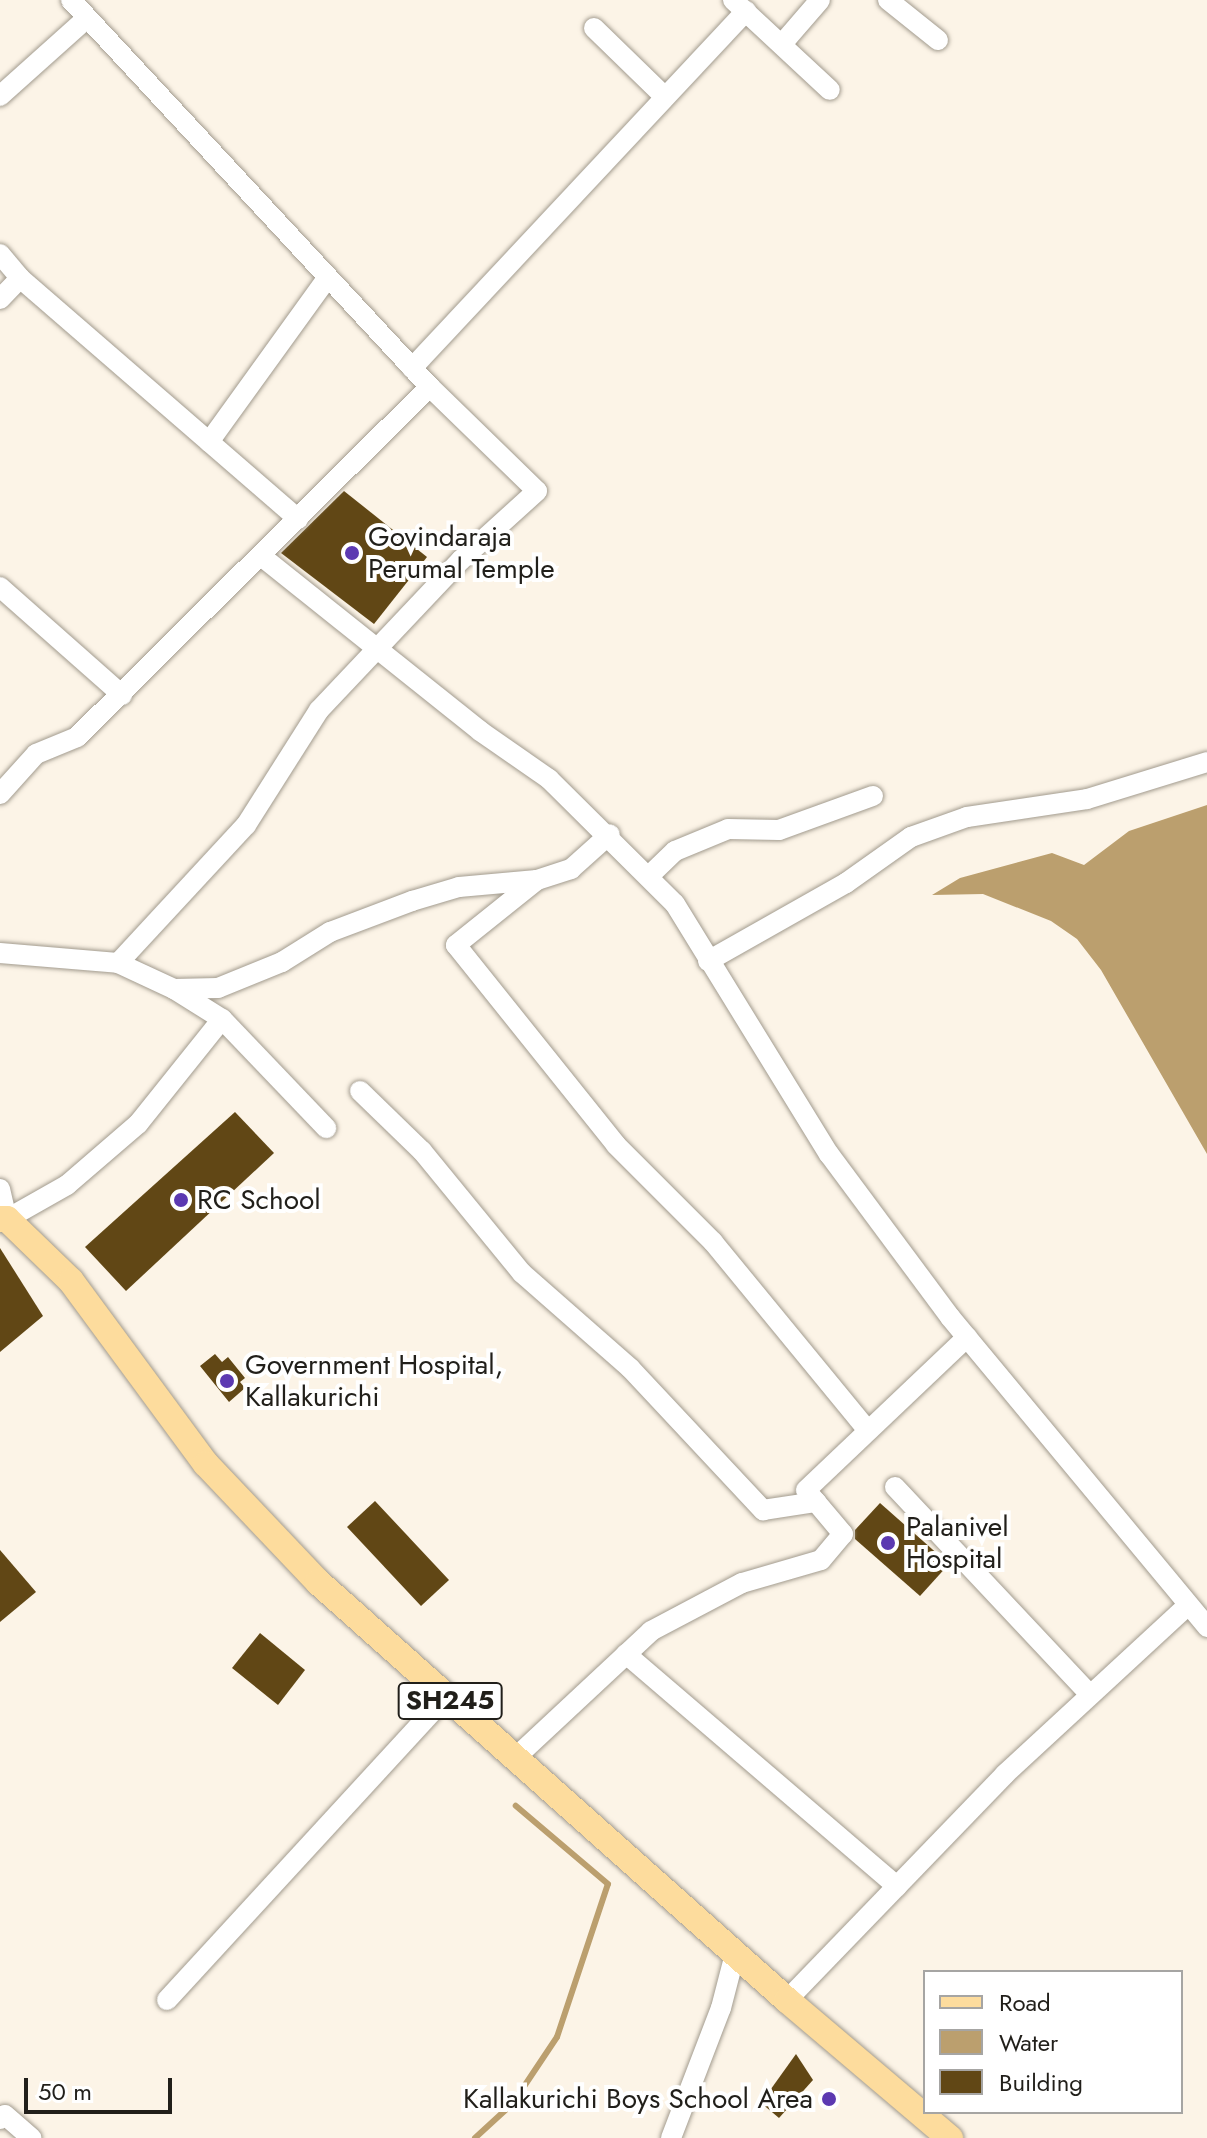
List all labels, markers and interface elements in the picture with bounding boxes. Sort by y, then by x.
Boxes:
place label: Govindaraja Perumal Temple [368,520,555,586]
marker: Govindaraja Perumal Temple [343,544,361,562]
place label: RC School [197,1183,321,1217]
marker: RC School [172,1191,190,1209]
place label: Government Hospital, Kallakurichi [245,1348,503,1414]
marker: Government Hospital, Kallakurichi [216,1370,238,1392]
place label: Palanivel Hospital [906,1510,1009,1576]
marker: Palanivel Hospital [877,1532,899,1554]
road number: SH245 [396,1679,504,1723]
legend [923,1970,1183,2114]
text: Road [999,1985,1051,2020]
text: Water [999,2025,1058,2060]
scale bar [28,2062,176,2112]
text: Building [999,2065,1083,2100]
text: 50 m [38,2074,92,2109]
place label: Kallakurichi Boys School Area [463,2082,813,2116]
marker: Kallakurichi Boys School Area [820,2090,838,2108]

